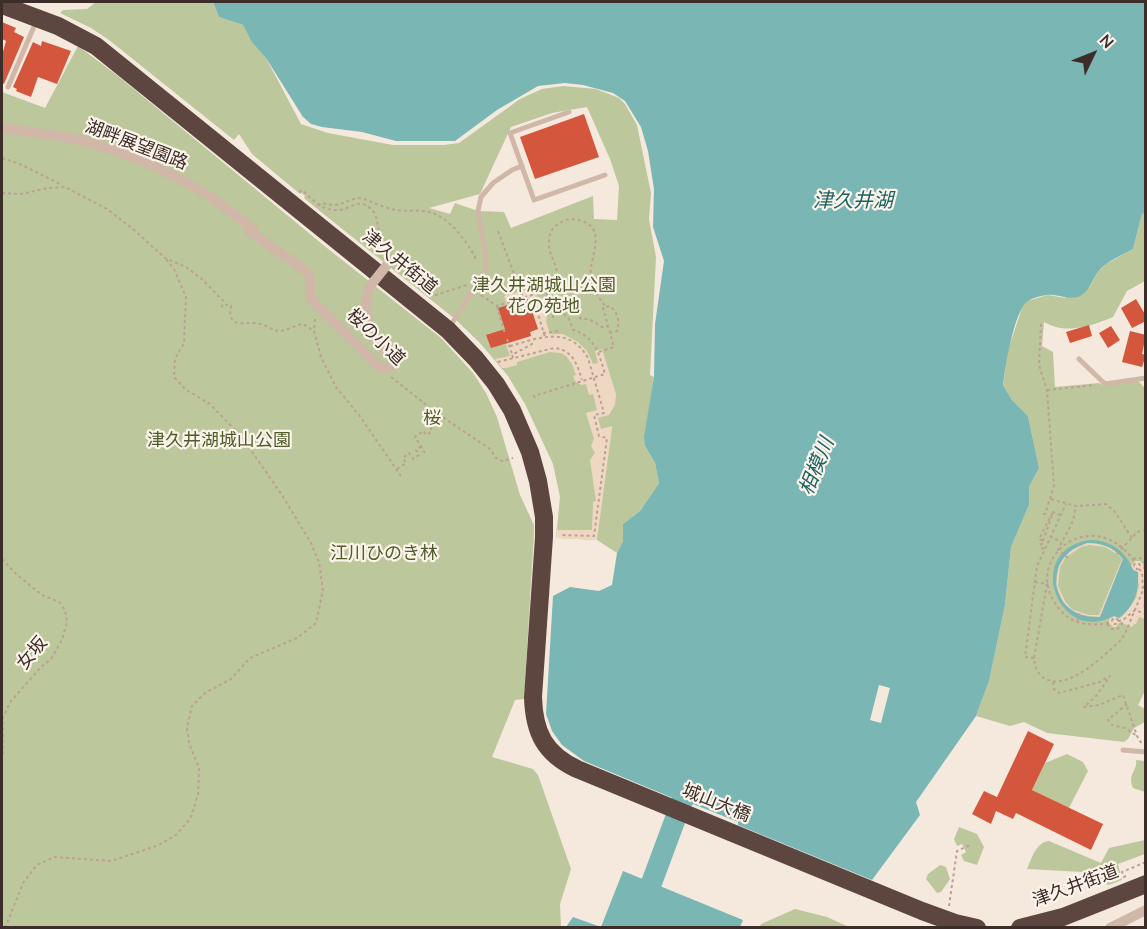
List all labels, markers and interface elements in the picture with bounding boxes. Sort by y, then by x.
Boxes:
north arrow [1063,24,1123,84]
text: N [1094,30,1118,54]
street label: 湖畔展望園路 [82,117,190,175]
water label: 津久井湖 [813,190,893,214]
street label: 津久井街道 [357,226,441,300]
park label: 津久井湖城山公園 花の苑地 [472,276,616,318]
street label: 桜の小道 [342,305,408,371]
park label: 桜 [423,409,441,431]
park label: 津久井湖城山公園 [147,431,291,453]
water label: 相模川 [796,435,840,499]
park label: 江川ひのき林 [330,544,438,566]
street label: 女坂 [13,633,53,675]
street label: 城山大橋 [679,781,753,827]
street label: 津久井街道 [1030,861,1122,913]

